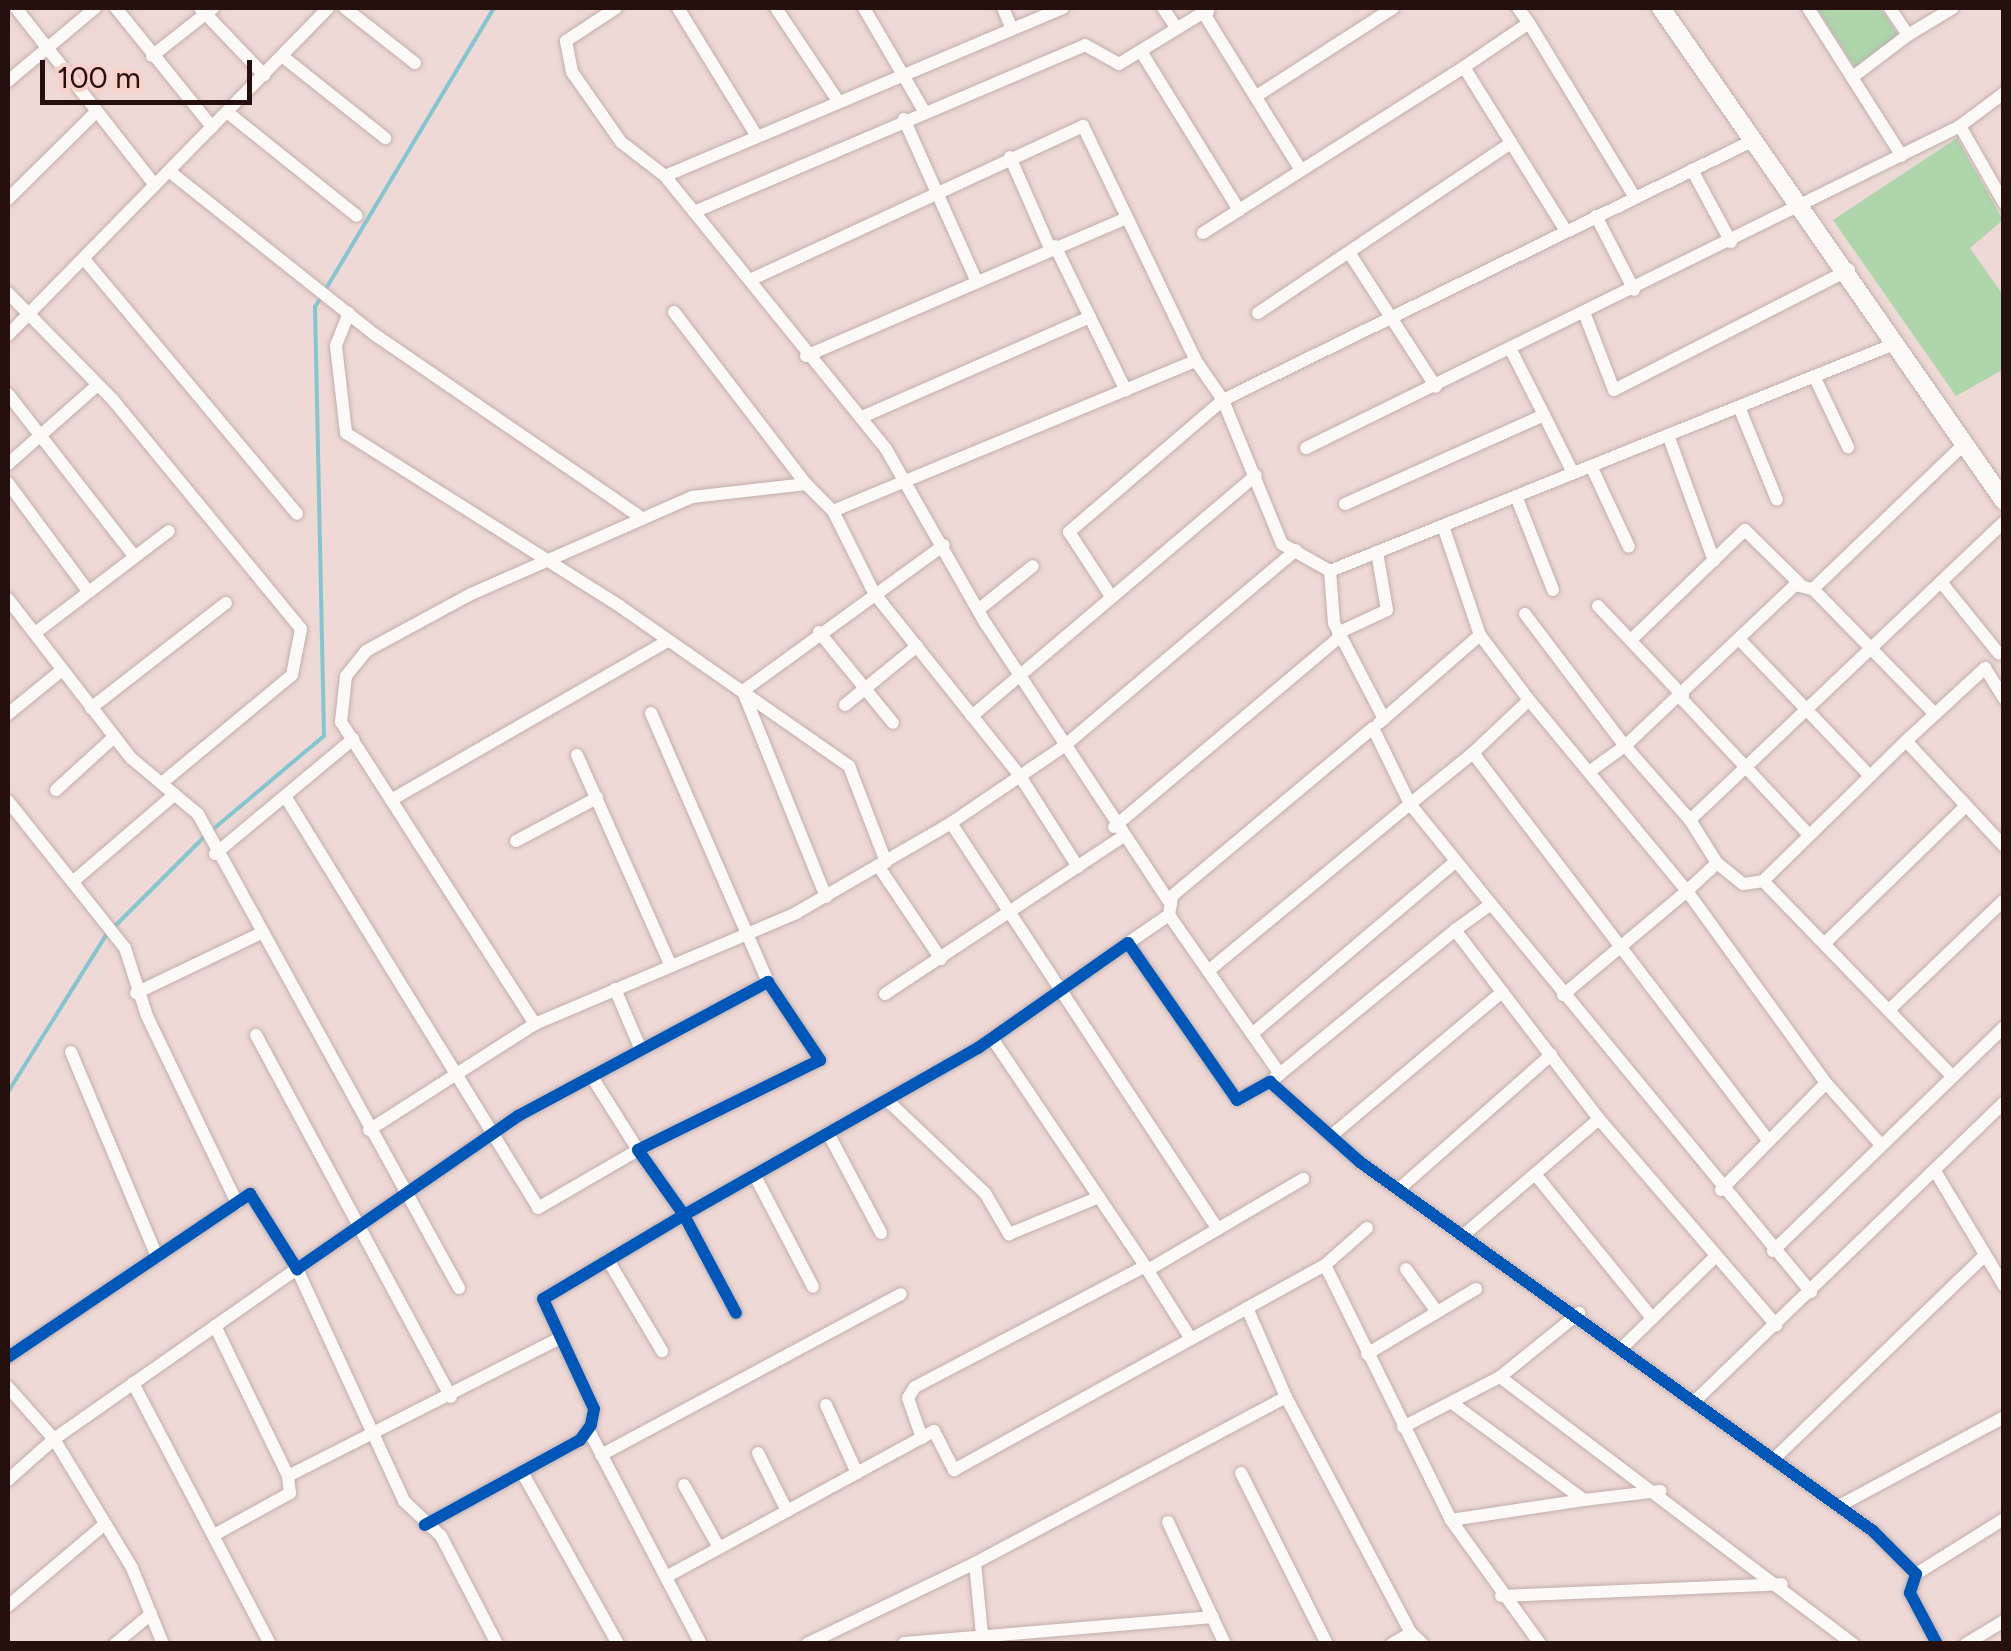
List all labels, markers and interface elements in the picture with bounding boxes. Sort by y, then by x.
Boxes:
scale bar [45,40,258,102]
text: 100 m [57,59,141,96]

